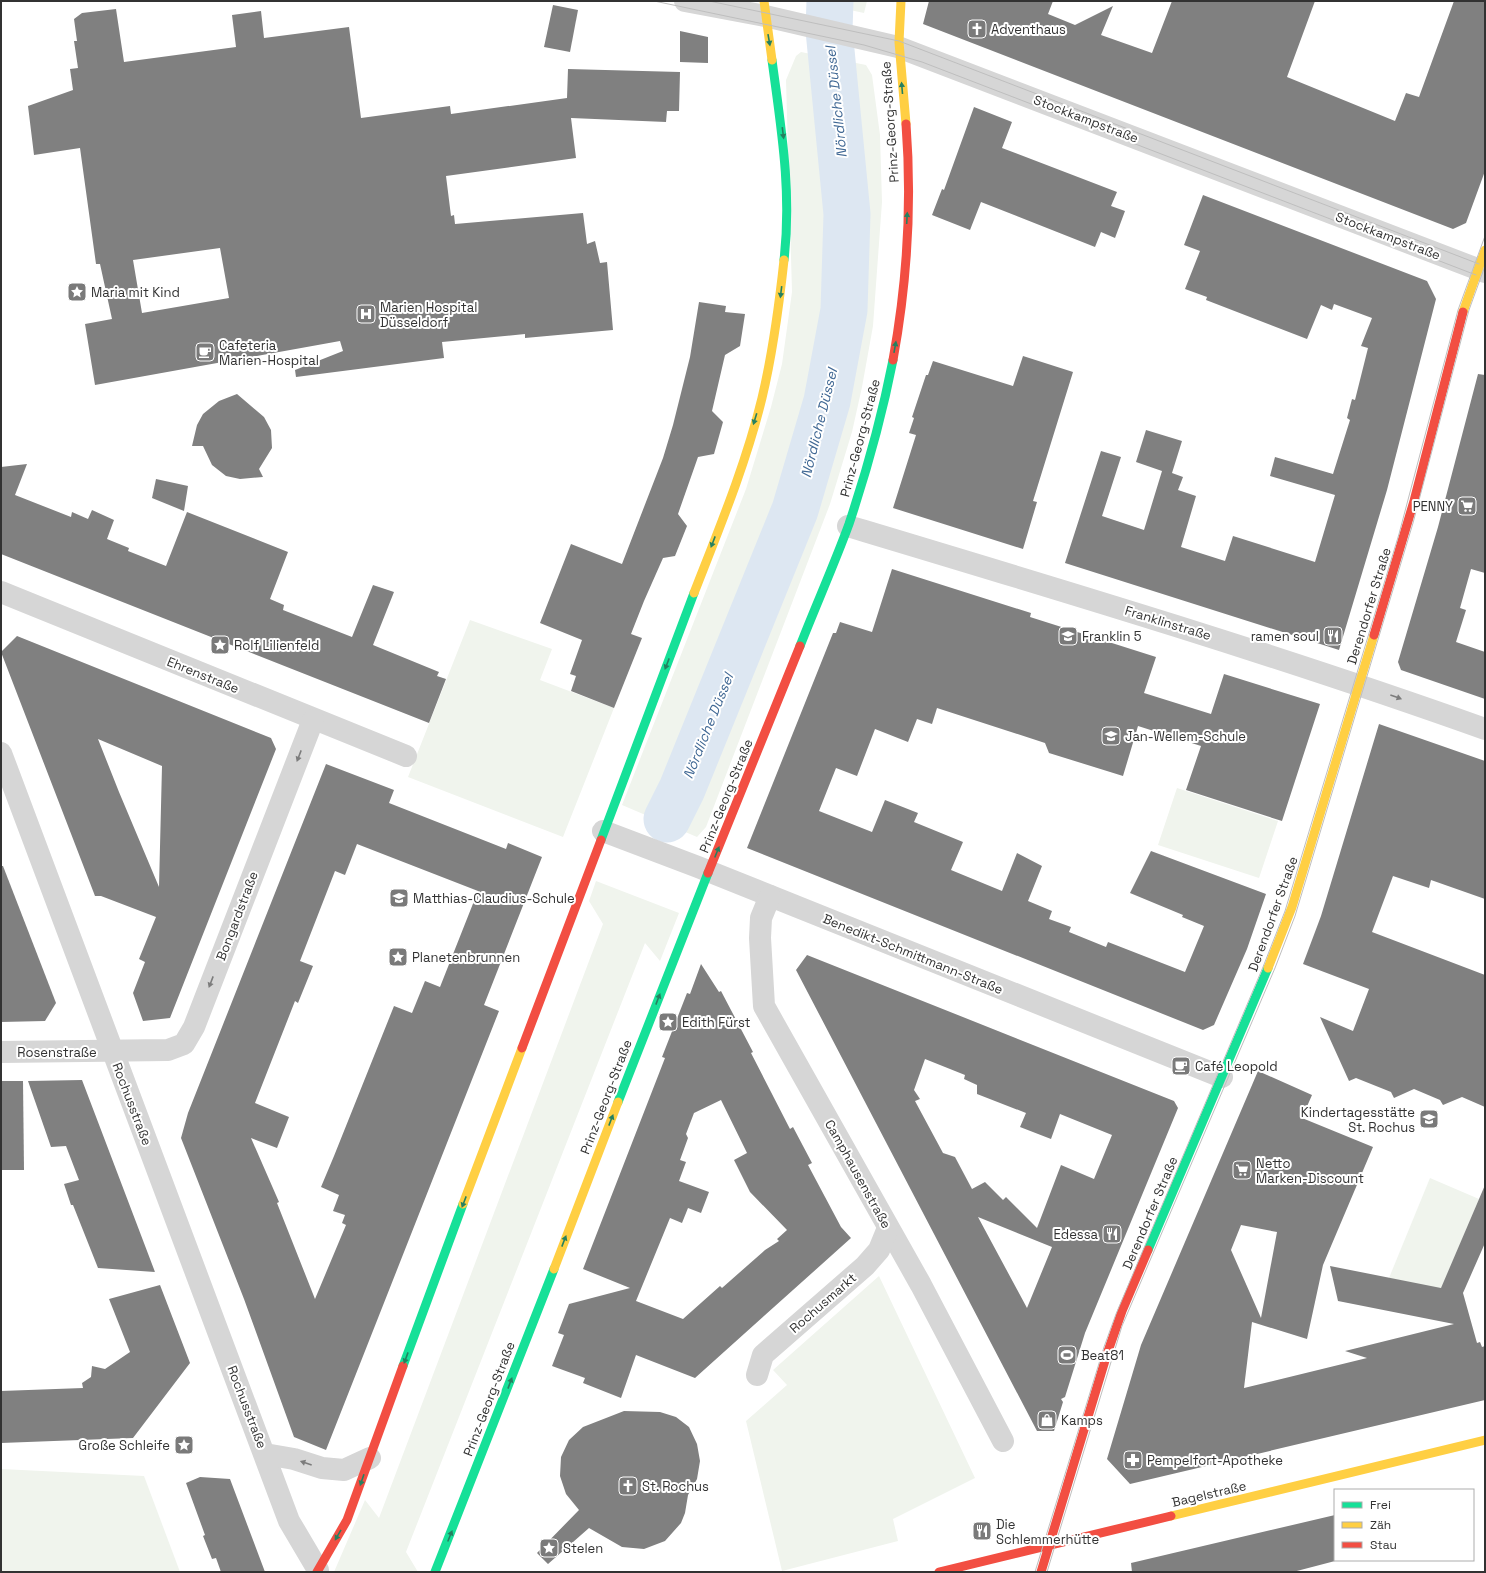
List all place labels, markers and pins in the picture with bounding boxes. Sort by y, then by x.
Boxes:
church icon: Adventhaus [966,18,988,40]
place label: Adventhaus [991,21,1066,38]
place icon: Maria mit Kind [66,281,88,303]
place label: Maria mit Kind [91,284,180,301]
place label: Marien Hospital Düsseldorf [380,299,477,331]
hospital icon: Marien Hospital Düsseldorf [355,303,377,325]
place label: Cafeteria Marien-Hospital [219,337,319,369]
cafe icon: Cafeteria Marien-Hospital [194,341,216,363]
supermarket icon: PENNY [1456,495,1478,517]
place label: PENNY [1413,498,1453,515]
school or university icon: Franklin 5 [1057,625,1079,647]
restaurant icon: ramen soul [1322,625,1344,647]
place label: Franklin 5 [1082,628,1142,645]
place label: ramen soul [1251,628,1319,645]
place icon: Rolf Lilienfeld [209,634,231,656]
place label: Rolf Lilienfeld [234,637,319,654]
school or university icon: Jan-Wellem-Schule [1100,725,1122,747]
place label: Jan-Wellem-Schule [1125,728,1246,745]
school or university icon: Matthias-Claudius-Schule [388,887,410,909]
place label: Matthias-Claudius-Schule [413,890,575,907]
place icon: Planetenbrunnen [387,946,409,968]
place label: Planetenbrunnen [412,949,520,966]
place icon: Edith Fürst [657,1011,679,1033]
place label: Edith Fürst [682,1014,751,1031]
cafe icon: Café Leopold [1170,1055,1192,1077]
place label: Café Leopold [1195,1058,1278,1075]
place label: Kindertagesstätte St. Rochus [1301,1104,1415,1136]
school or university icon: Kindertagesstätte St. Rochus [1418,1108,1440,1130]
place label: Netto Marken-Discount [1256,1155,1364,1187]
supermarket icon: Netto Marken-Discount [1231,1159,1253,1181]
restaurant icon: Edessa [1101,1223,1123,1245]
place label: Edessa [1053,1226,1099,1243]
sports icon: Beat81 [1056,1344,1078,1366]
place label: Beat81 [1081,1347,1124,1364]
shop icon: Kamps [1036,1409,1058,1431]
place label: Kamps [1061,1412,1103,1429]
place icon: Große Schleife [173,1434,195,1456]
place label: Große Schleife [79,1437,170,1454]
pharmacy icon: Pempelfort-Apotheke [1122,1449,1144,1471]
place label: Pempelfort-Apotheke [1147,1452,1283,1469]
church icon: St. Rochus [617,1475,639,1497]
place label: St. Rochus [642,1478,709,1495]
place label: Die Schlemmerhütte [996,1516,1099,1548]
restaurant icon: Die Schlemmerhütte [971,1520,993,1542]
place icon: Stelen [538,1537,560,1559]
place label: Stelen [563,1540,603,1557]

